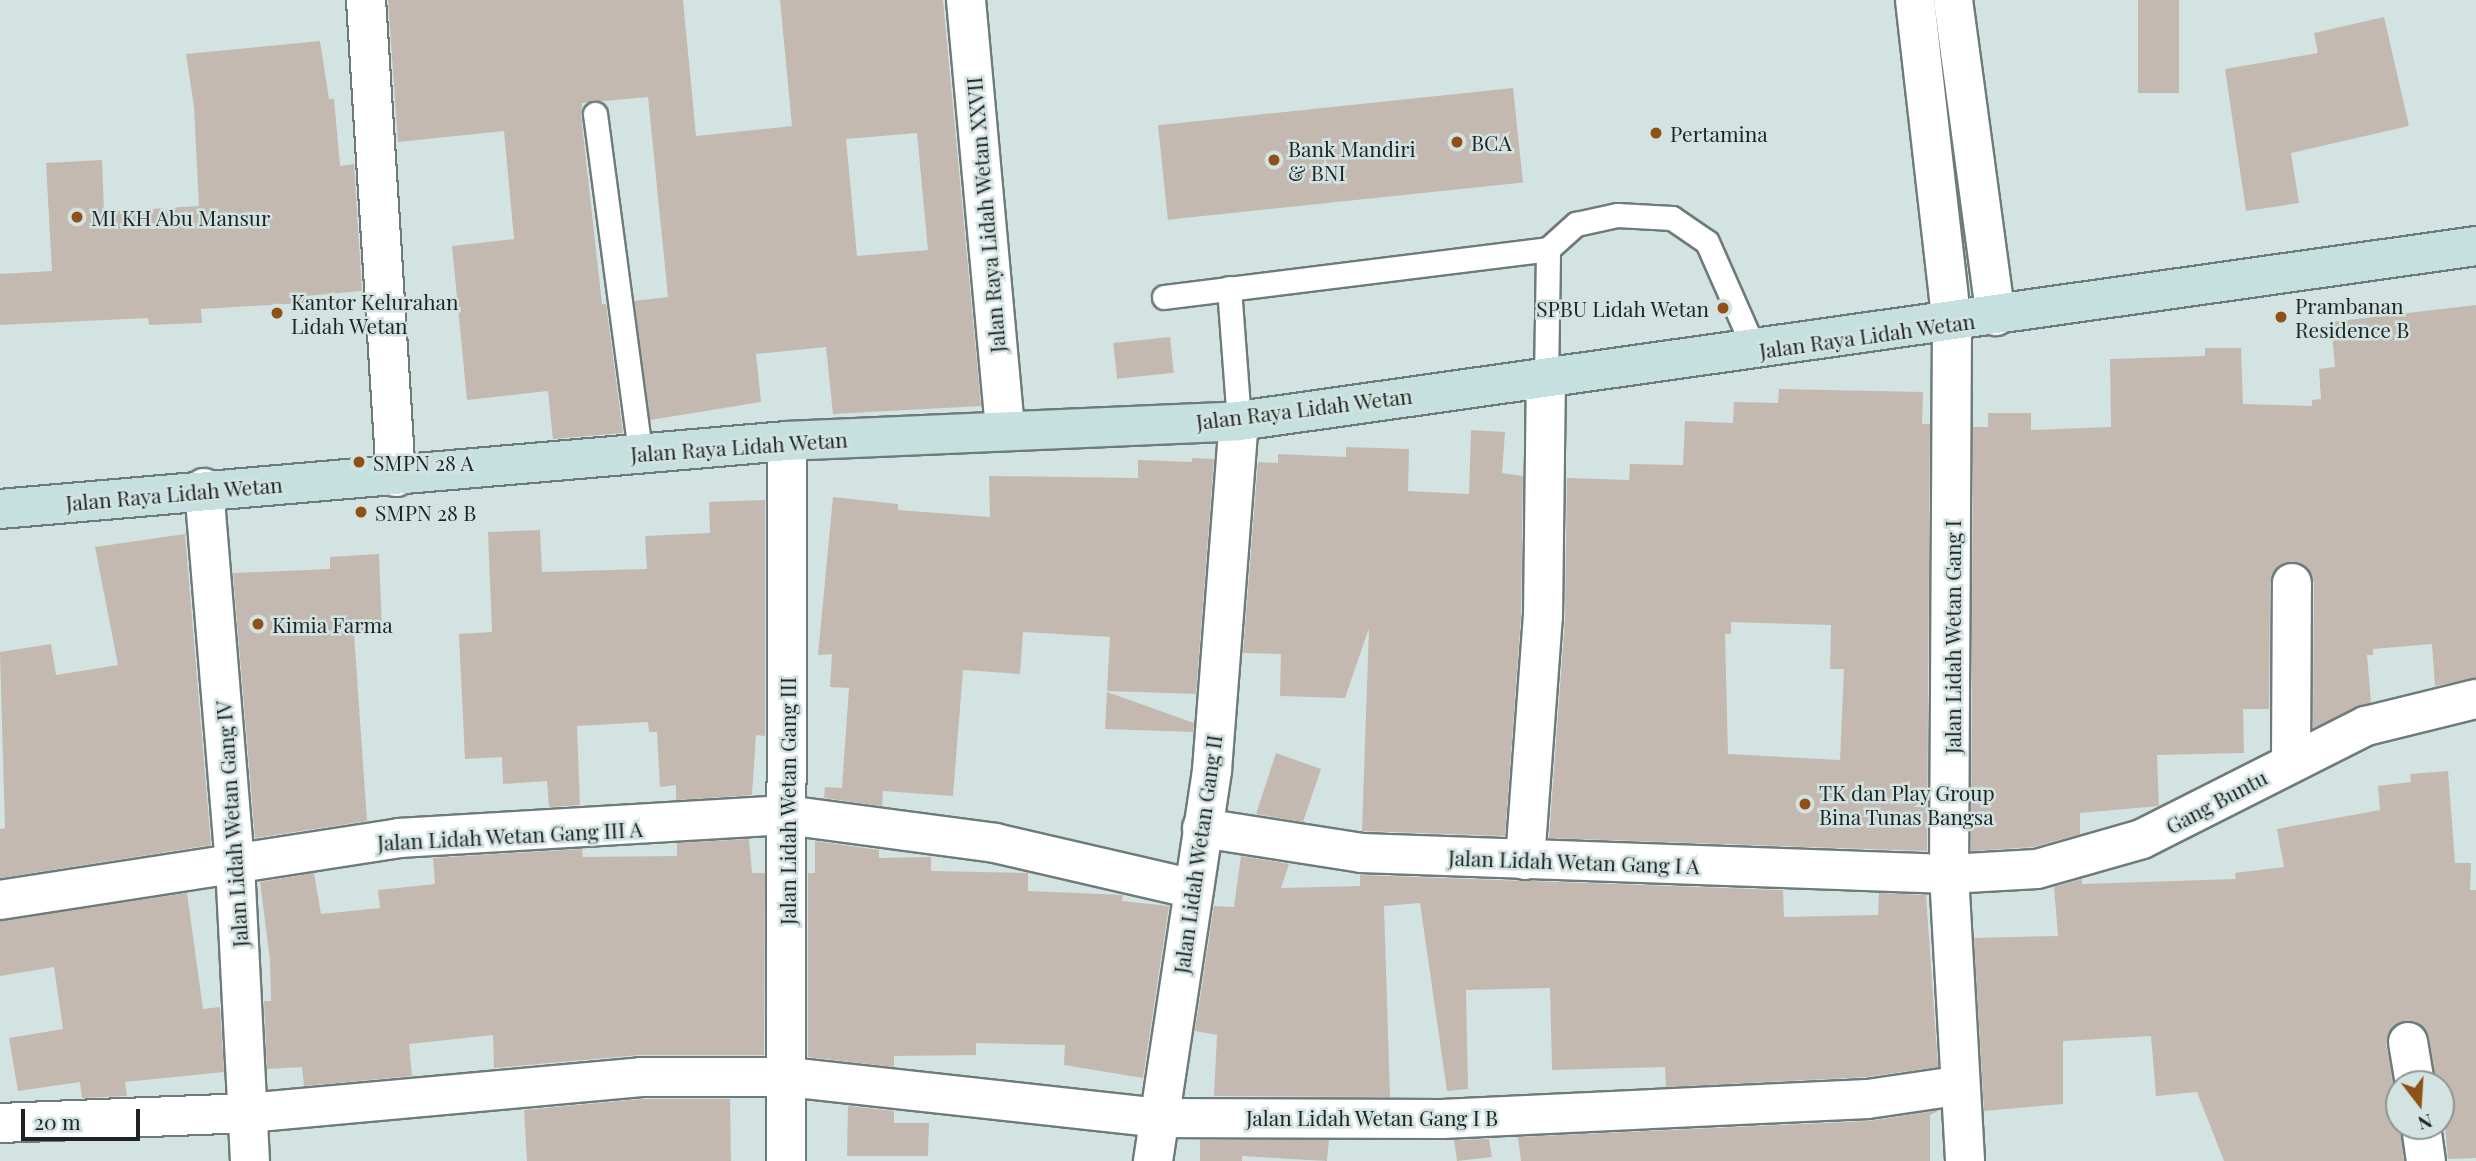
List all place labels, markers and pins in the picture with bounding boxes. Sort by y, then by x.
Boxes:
place label: Pertamina [1670,120,1768,146]
marker: Pertamina [1648,125,1664,141]
place label: BCA [1471,129,1512,155]
marker: BCA [1449,134,1465,150]
place label: Bank Mandiri & BNI [1288,135,1416,185]
marker: Bank Mandiri & BNI [1266,152,1282,168]
place label: MI KH Abu Mansur [91,204,271,230]
marker: MI KH Abu Mansur [69,209,85,225]
place label: Kantor Kelurahan Lidah Wetan [291,288,459,338]
place label: Prambanan Residence B [2295,292,2409,342]
place label: SPBU Lidah Wetan [1536,295,1709,321]
marker: SPBU Lidah Wetan [1715,300,1731,316]
marker: Kantor Kelurahan Lidah Wetan [269,305,285,321]
marker: Prambanan Residence B [2273,309,2289,325]
place label: SMPN 28 A [373,449,474,475]
marker: SMPN 28 A [351,454,367,470]
place label: SMPN 28 B [375,499,476,525]
marker: SMPN 28 B [353,504,369,520]
place label: Kimia Farma [272,611,393,637]
marker: Kimia Farma [250,616,266,632]
place label: TK dan Play Group Bina Tunas Bangsa [1819,779,1995,829]
marker: TK dan Play Group Bina Tunas Bangsa [1797,796,1813,812]

